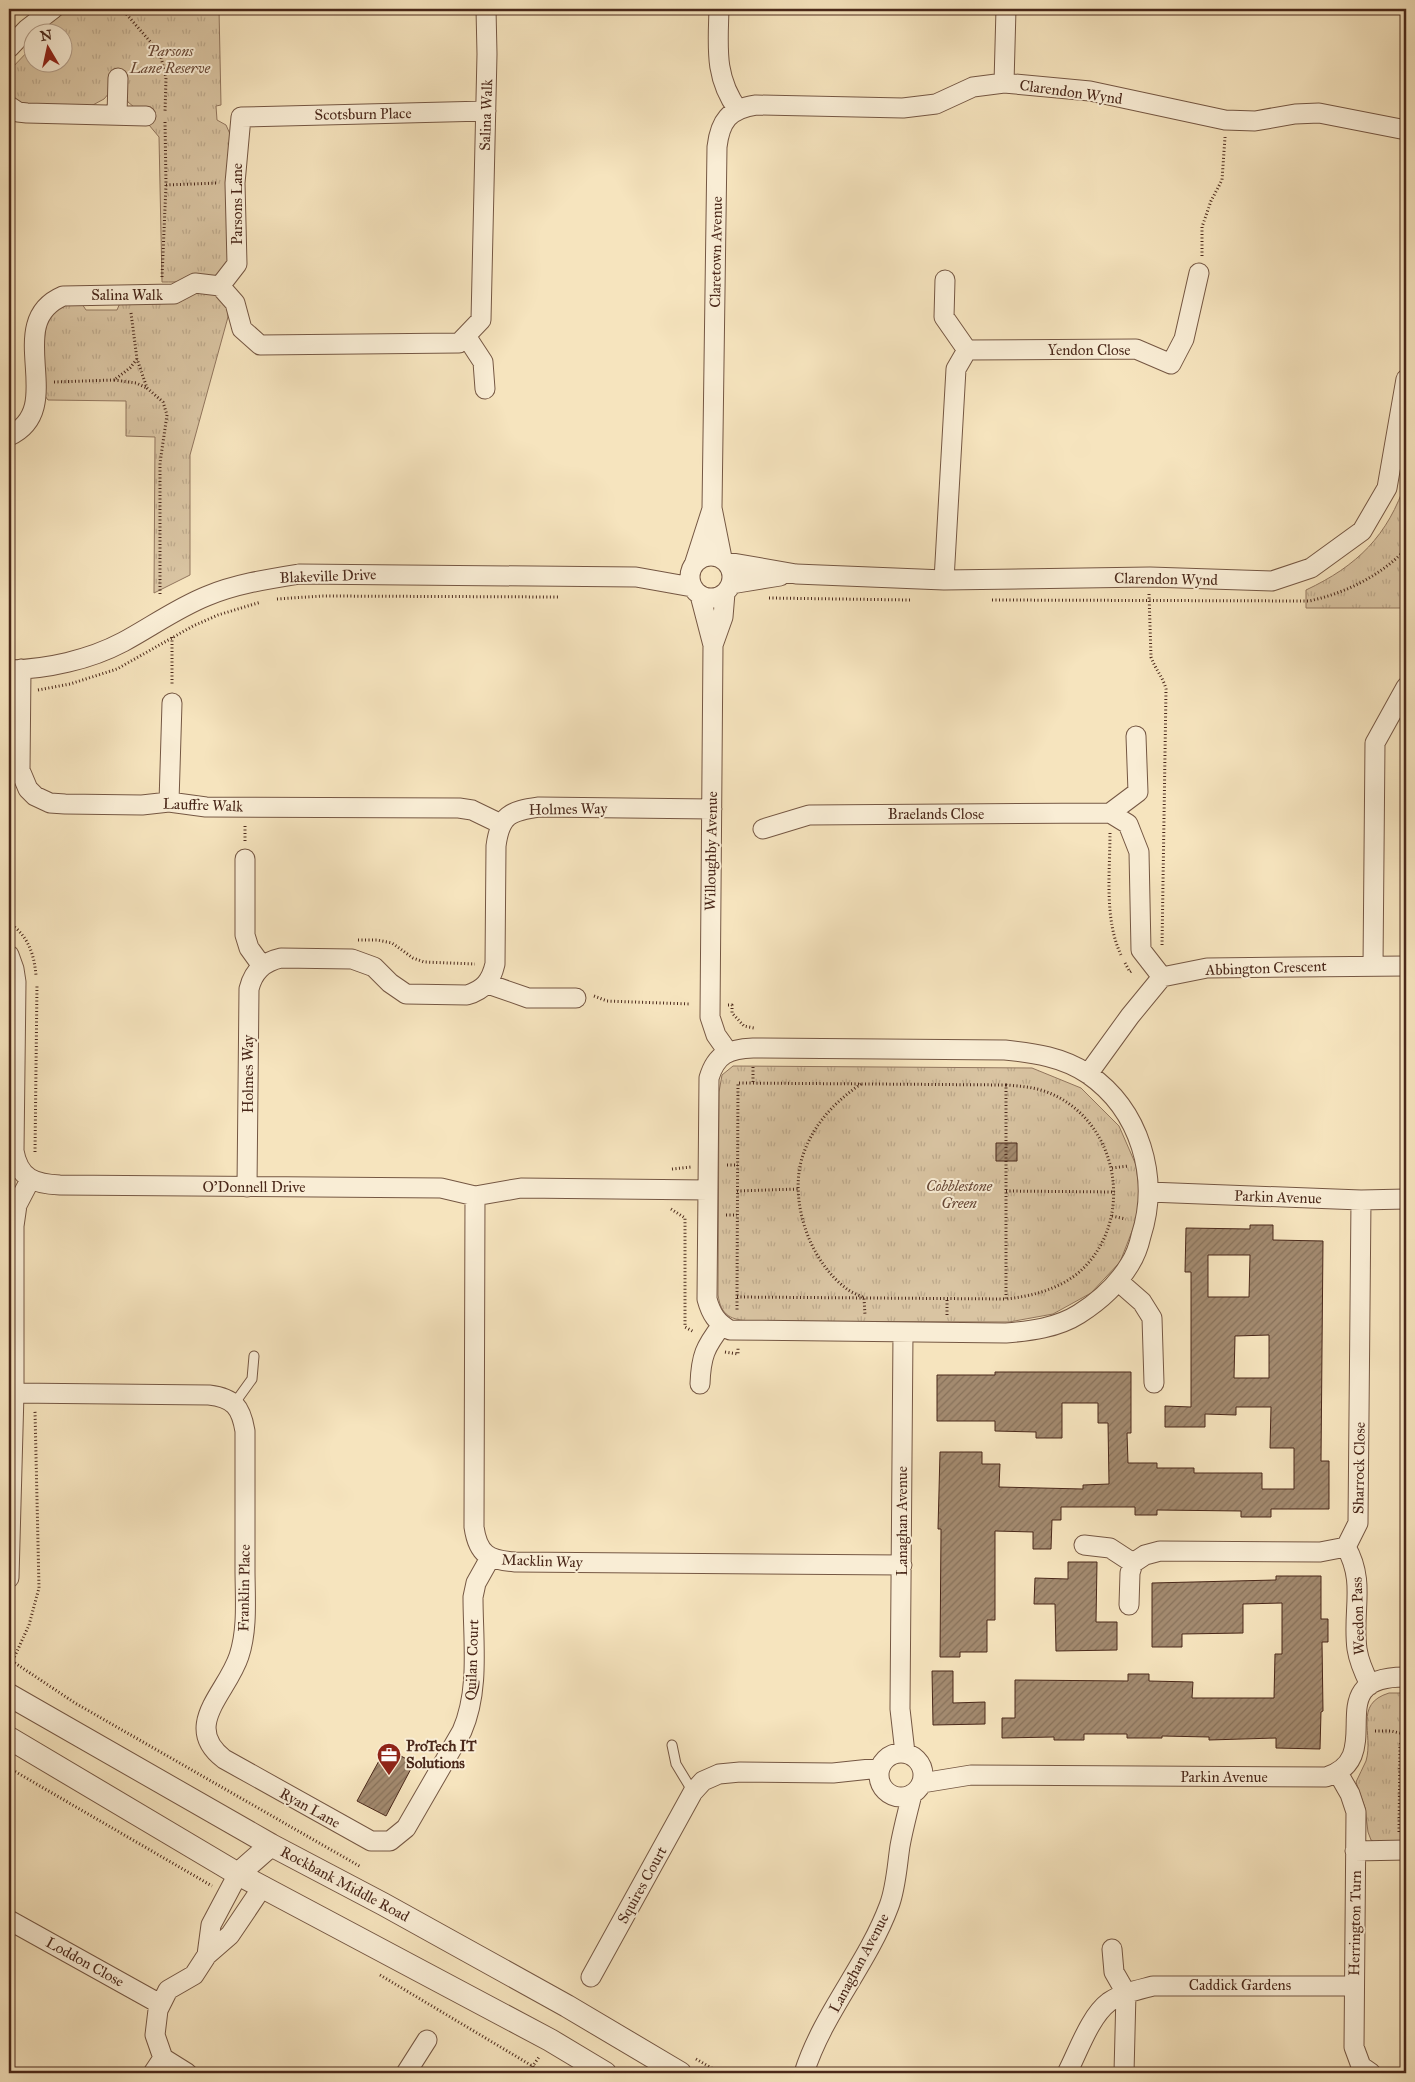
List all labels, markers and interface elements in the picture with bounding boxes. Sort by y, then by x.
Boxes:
north arrow [22,22,72,72]
text: N [39,26,53,45]
park label: Parsons Lane Reserve [129,42,211,77]
street label: Clarendon Wynd [1018,76,1124,108]
street label: Salina Walk [476,79,496,151]
street label: Scotsburn Place [314,104,412,124]
street label: Parsons Lane [228,163,246,245]
street label: Claretown Avenue [706,196,726,308]
street label: Salina Walk [91,286,163,304]
street label: Yendon Close [1047,341,1131,359]
street label: Blakeville Drive [279,565,377,587]
street label: Clarendon Wynd [1114,569,1219,589]
street label: Willoughby Avenue [701,791,721,911]
street label: Lauffre Walk [163,795,243,815]
street label: Holmes Way [529,799,608,819]
street label: Braelands Close [888,805,984,823]
street label: Abbington Crescent [1204,957,1328,979]
street label: Holmes Way [239,1034,257,1113]
park label: Cobblestone Green [926,1177,993,1212]
street label: O'Donnell Drive [202,1178,306,1196]
street label: Parkin Avenue [1234,1186,1322,1208]
street label: Sharrock Close [1349,1422,1369,1514]
street label: Lanaghan Avenue [893,1466,911,1576]
street label: Franklin Place [234,1544,254,1632]
street label: Macklin Way [501,1551,584,1571]
street label: Weedon Pass [1348,1577,1368,1655]
street label: Quilan Court [462,1618,482,1701]
place label: ProTech IT Solutions [406,1737,477,1772]
office icon: ProTech IT Solutions [376,1742,402,1776]
street label: Parkin Avenue [1180,1768,1268,1786]
street label: Ryan Lane [276,1784,344,1832]
street label: Rockbank Middle Road [277,1842,413,1926]
street label: Squires Court [613,1843,672,1927]
street label: Herrington Turn [1345,1870,1365,1976]
street label: Lanaghan Avenue [825,1910,893,2016]
street label: Loddon Close [43,1933,127,1991]
street label: Caddick Gardens [1189,1976,1291,1994]

